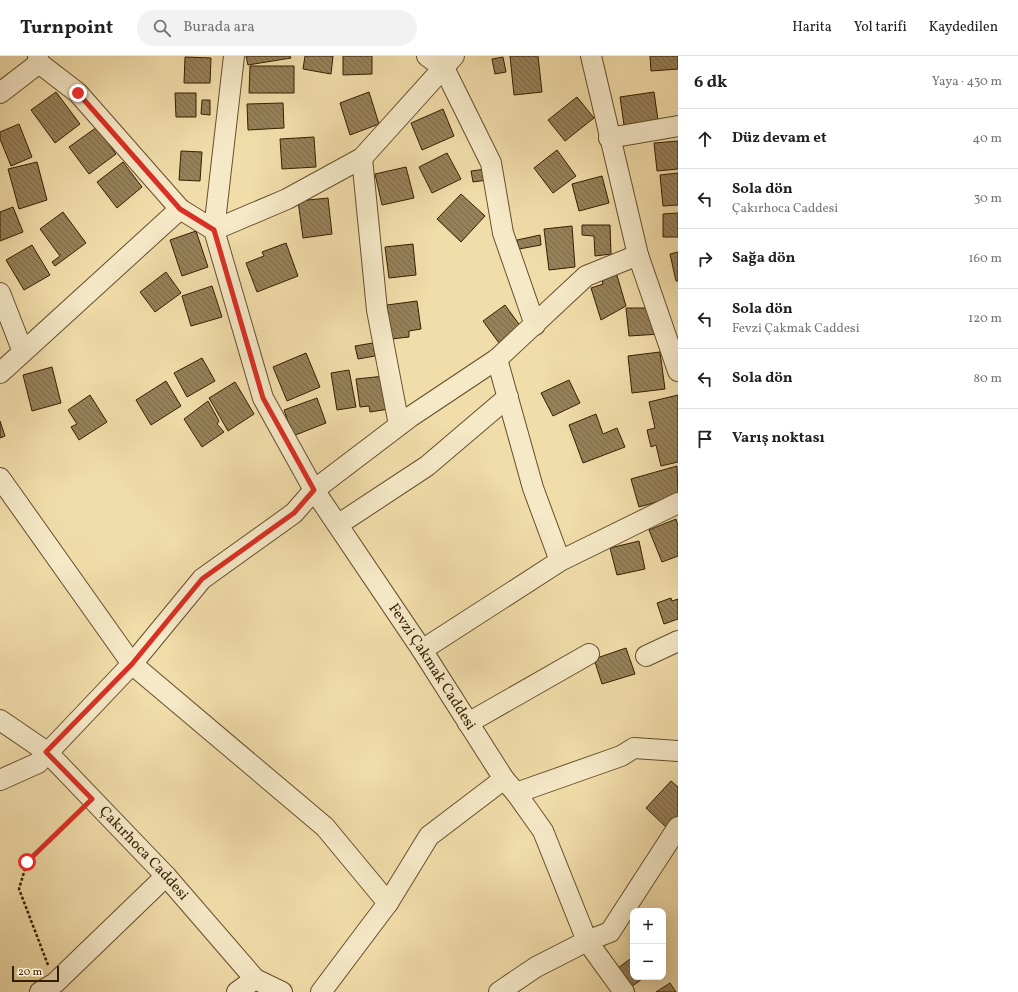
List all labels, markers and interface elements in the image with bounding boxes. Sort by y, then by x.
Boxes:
search box [137,10,417,46]
text: Turnpoint [20,15,113,41]
icon: search [151,17,173,39]
text: Burada ara [183,17,255,38]
text: Harita [792,18,832,37]
text: Yol tarifi [854,18,907,37]
text: Kaydedilen [929,18,998,37]
text: 6 dk [694,71,727,94]
text: Yaya · 430 m [932,73,1002,91]
route end [69,84,87,102]
icon: ahead [694,128,716,150]
text: Düz devam et [732,128,827,149]
text: 40 m [973,130,1002,148]
text: Sola dön [732,179,793,200]
icon: left [694,188,716,210]
text: 30 m [974,190,1002,208]
text: Çakırhoca Caddesi [732,200,838,218]
icon: right [694,248,716,270]
text: Sağa dön [732,248,796,269]
text: 160 m [968,250,1002,268]
text: Sola dön [732,299,793,320]
icon: left [694,308,716,330]
text: 120 m [968,310,1002,328]
text: Fevzi Çakmak Caddesi [732,320,860,338]
icon: left [694,368,716,390]
text: Sola dön [732,368,793,389]
text: 80 m [973,370,1002,388]
icon: arrive [694,428,716,450]
text: Varış noktası [732,428,825,449]
street label: Fevzi Çakmak Caddesi [383,599,481,734]
street label: Çakırhoca Caddesi [94,802,193,905]
route start [18,853,36,871]
map controls [630,908,666,980]
button: + [630,908,666,944]
button: − [630,944,666,980]
scale bar [12,964,59,983]
text: 20 m [18,965,42,980]

